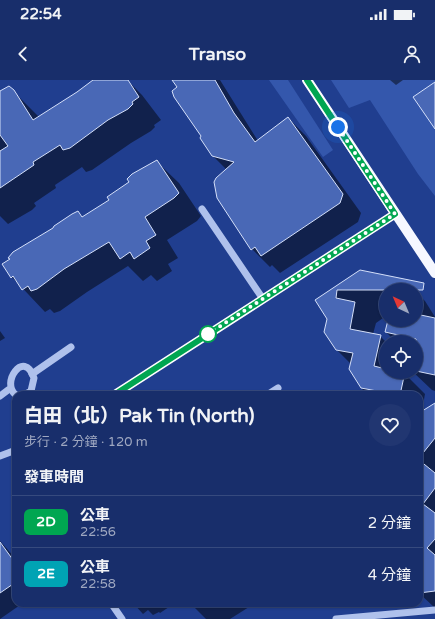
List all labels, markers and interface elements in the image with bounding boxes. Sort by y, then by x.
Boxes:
text: 22:54 [20,5,62,23]
icon: back [12,43,34,65]
text: Transo [189,43,246,65]
icon: person [401,43,423,65]
your location [328,117,348,137]
north arrow [379,283,423,327]
map controls [379,283,423,379]
unlabelled marker [199,325,217,343]
button: locate [379,335,423,379]
button: heart [369,404,411,446]
text: 白田（北）Pak Tin (North) [24,405,254,427]
text: 步行 · 2 分鐘 · 120 m [24,434,148,450]
text: 發車時間 [24,468,84,486]
text: 公車 [80,506,110,524]
text: 2D [36,513,56,530]
text: 2 分鐘 [368,514,411,532]
text: 22:56 [80,524,116,540]
text: 公車 [80,558,110,576]
text: 2E [37,565,55,582]
text: 4 分鐘 [368,566,411,584]
text: 22:58 [80,576,116,592]

